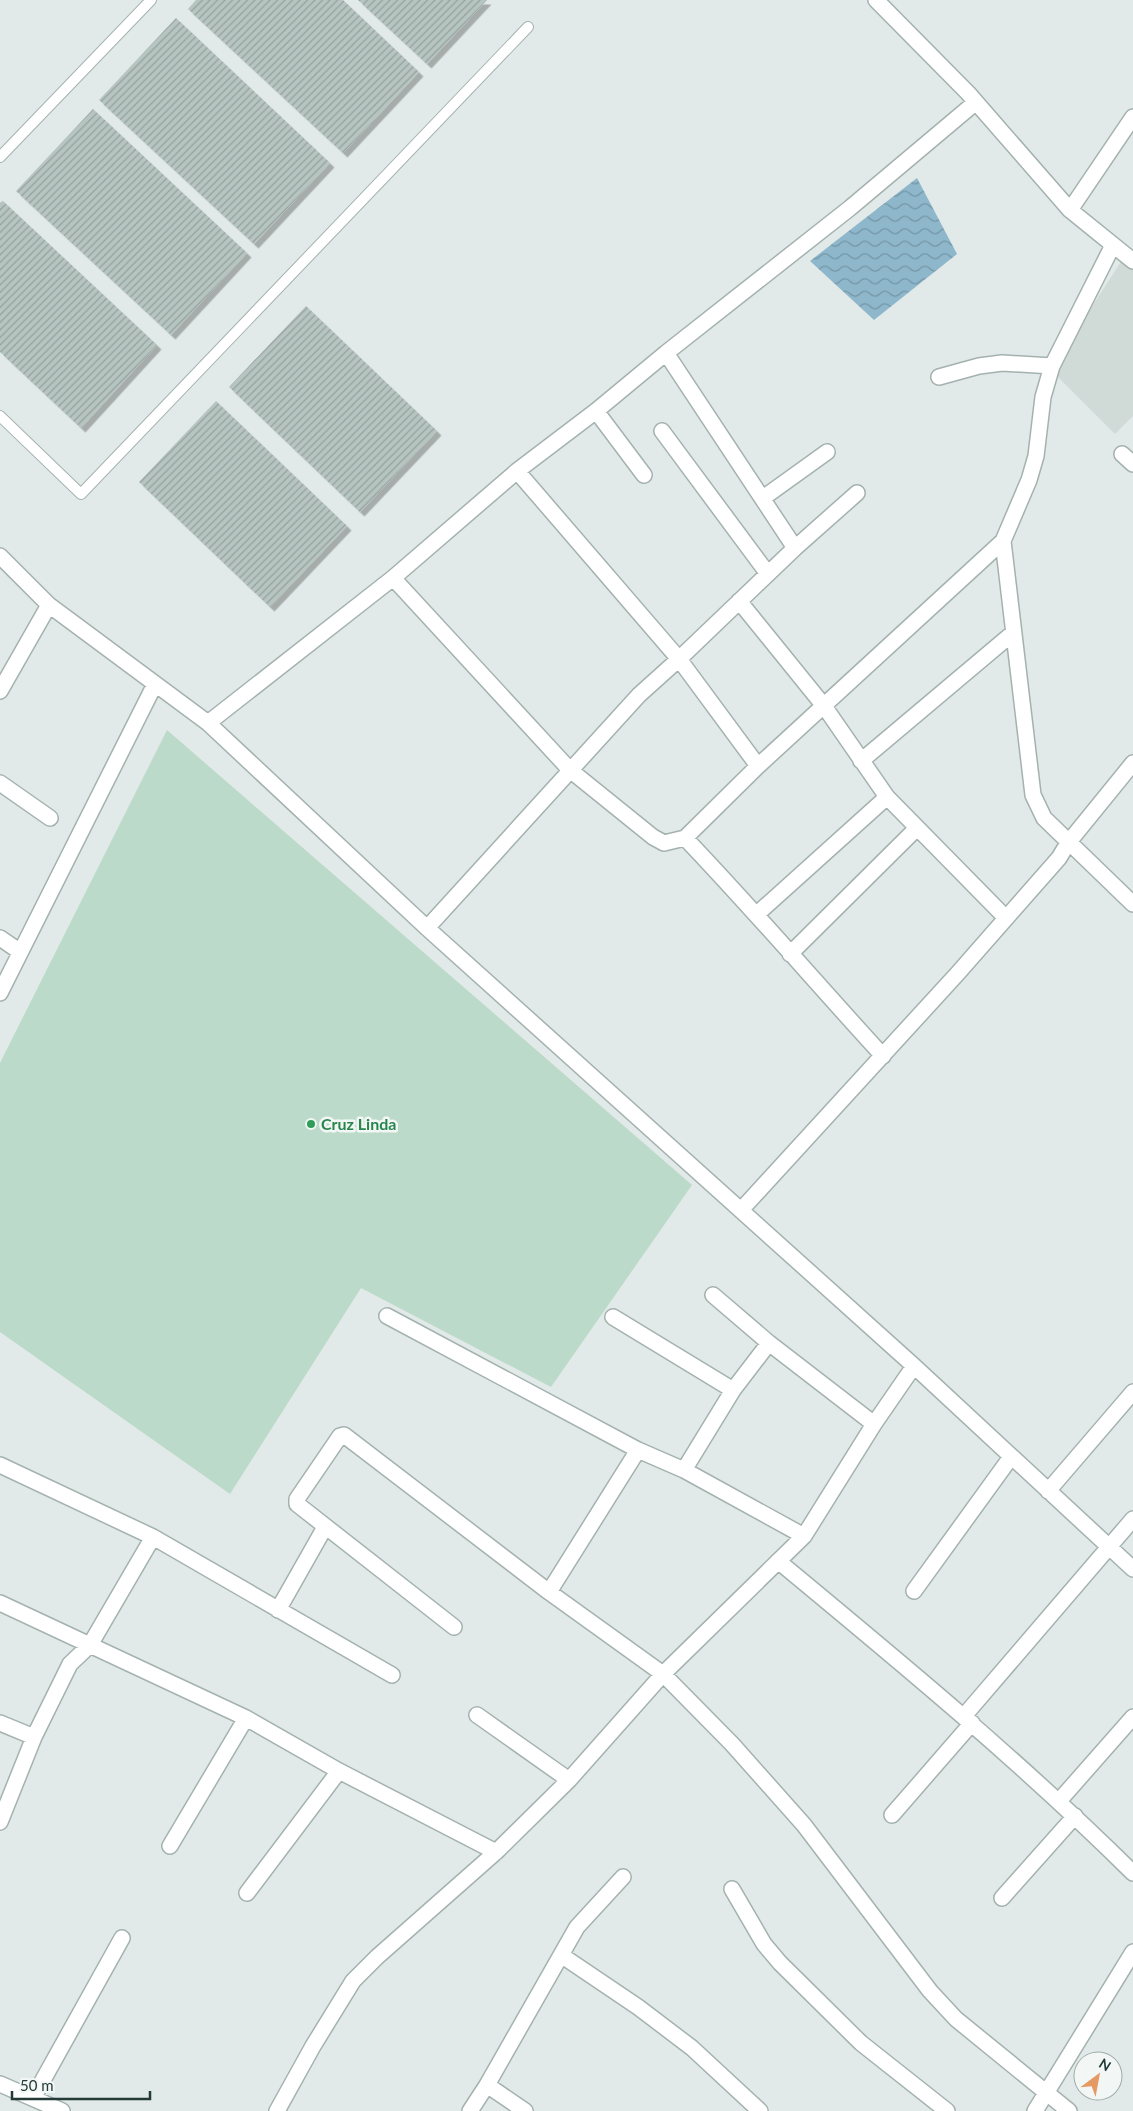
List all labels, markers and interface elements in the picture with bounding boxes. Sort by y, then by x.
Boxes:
place label: Cruz Linda [321,1114,396,1133]
marker: Cruz Linda [305,1118,317,1130]
north arrow [1073,2051,1123,2101]
text: N [1096,2054,1114,2075]
scale bar [12,2068,150,2100]
text: 50 m [20,2076,54,2094]

